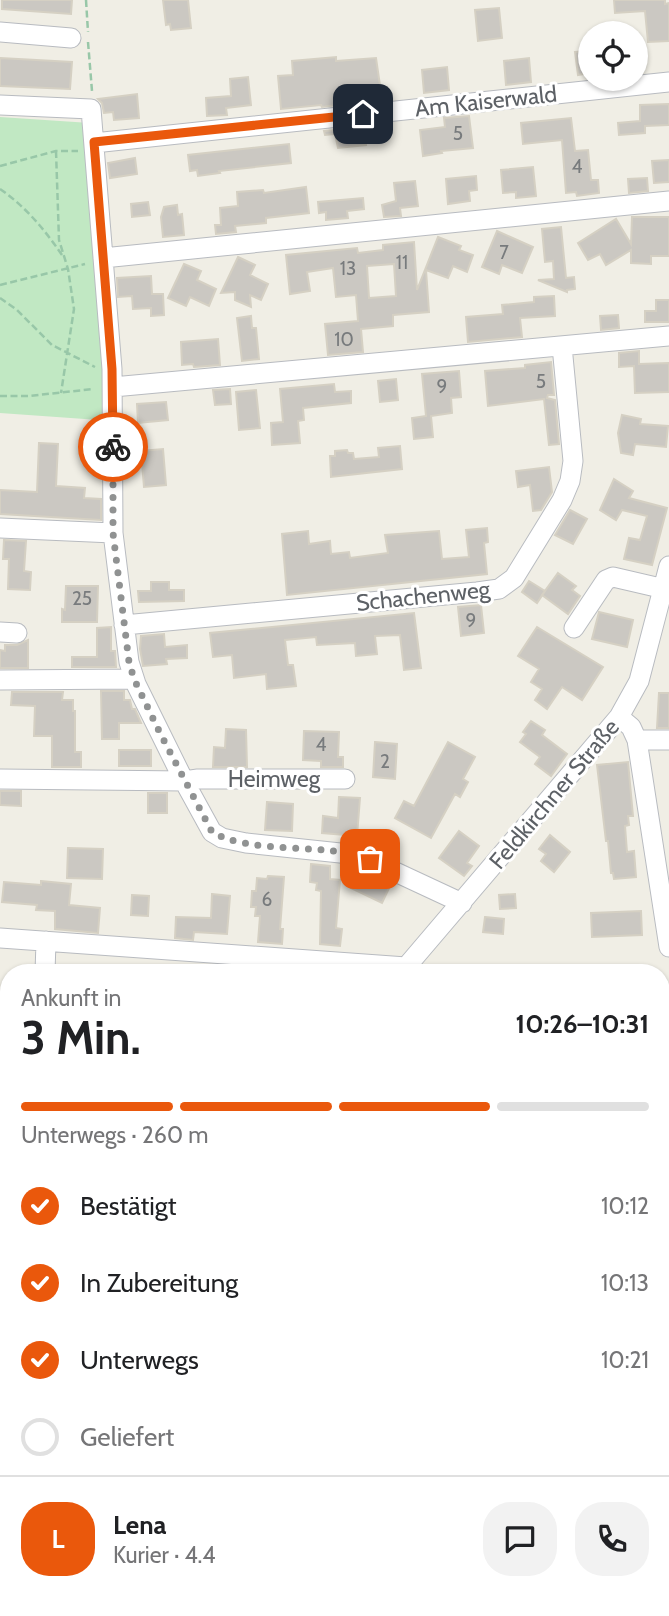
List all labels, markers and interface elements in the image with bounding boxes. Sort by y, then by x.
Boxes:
map controls [578,21,648,91]
button: locate [578,21,648,91]
street label: Am Kaiserwald [414,80,558,122]
pin [333,84,393,144]
icon: home [344,95,382,133]
house number: 5 [453,122,463,145]
house number: 4 [572,155,583,178]
house number: 7 [499,241,509,264]
house number: 11 [396,251,408,274]
house number: 13 [340,257,356,280]
house number: 10 [334,328,354,351]
house number: 5 [536,370,546,393]
house number: 9 [437,375,447,398]
courier [78,412,148,482]
icon: bike [94,428,132,466]
street label: Schachenweg [355,575,492,617]
house number: 25 [72,587,92,610]
house number: 9 [466,609,476,632]
street label: Feldkirchner Straße [483,713,625,875]
house number: 4 [316,733,327,756]
house number: 2 [380,750,390,773]
street label: Heimweg [228,765,321,793]
pin [340,829,400,889]
icon: bag [351,840,389,878]
house number: 6 [262,888,272,911]
text: Ankunft in [21,984,121,1012]
text: 10:26–10:31 [516,1008,649,1040]
text: 3 Min. [21,1010,141,1066]
text: Unterwegs · 260 m [21,1121,208,1149]
icon: check [21,1187,59,1225]
text: Bestätigt [80,1190,177,1222]
text: 10:12 [601,1192,649,1220]
icon: check [21,1264,59,1302]
text: In Zubereitung [80,1267,238,1299]
text: 10:13 [601,1269,649,1297]
icon: check [21,1341,59,1379]
text: Unterwegs [80,1344,199,1376]
text: 10:21 [601,1346,649,1374]
text: Geliefert [80,1421,174,1453]
button: chat [483,1502,557,1576]
button: phone [575,1502,649,1576]
text: Lena [113,1509,167,1541]
text: L [51,1523,65,1555]
text: Kurier · 4.4 [113,1541,216,1569]

